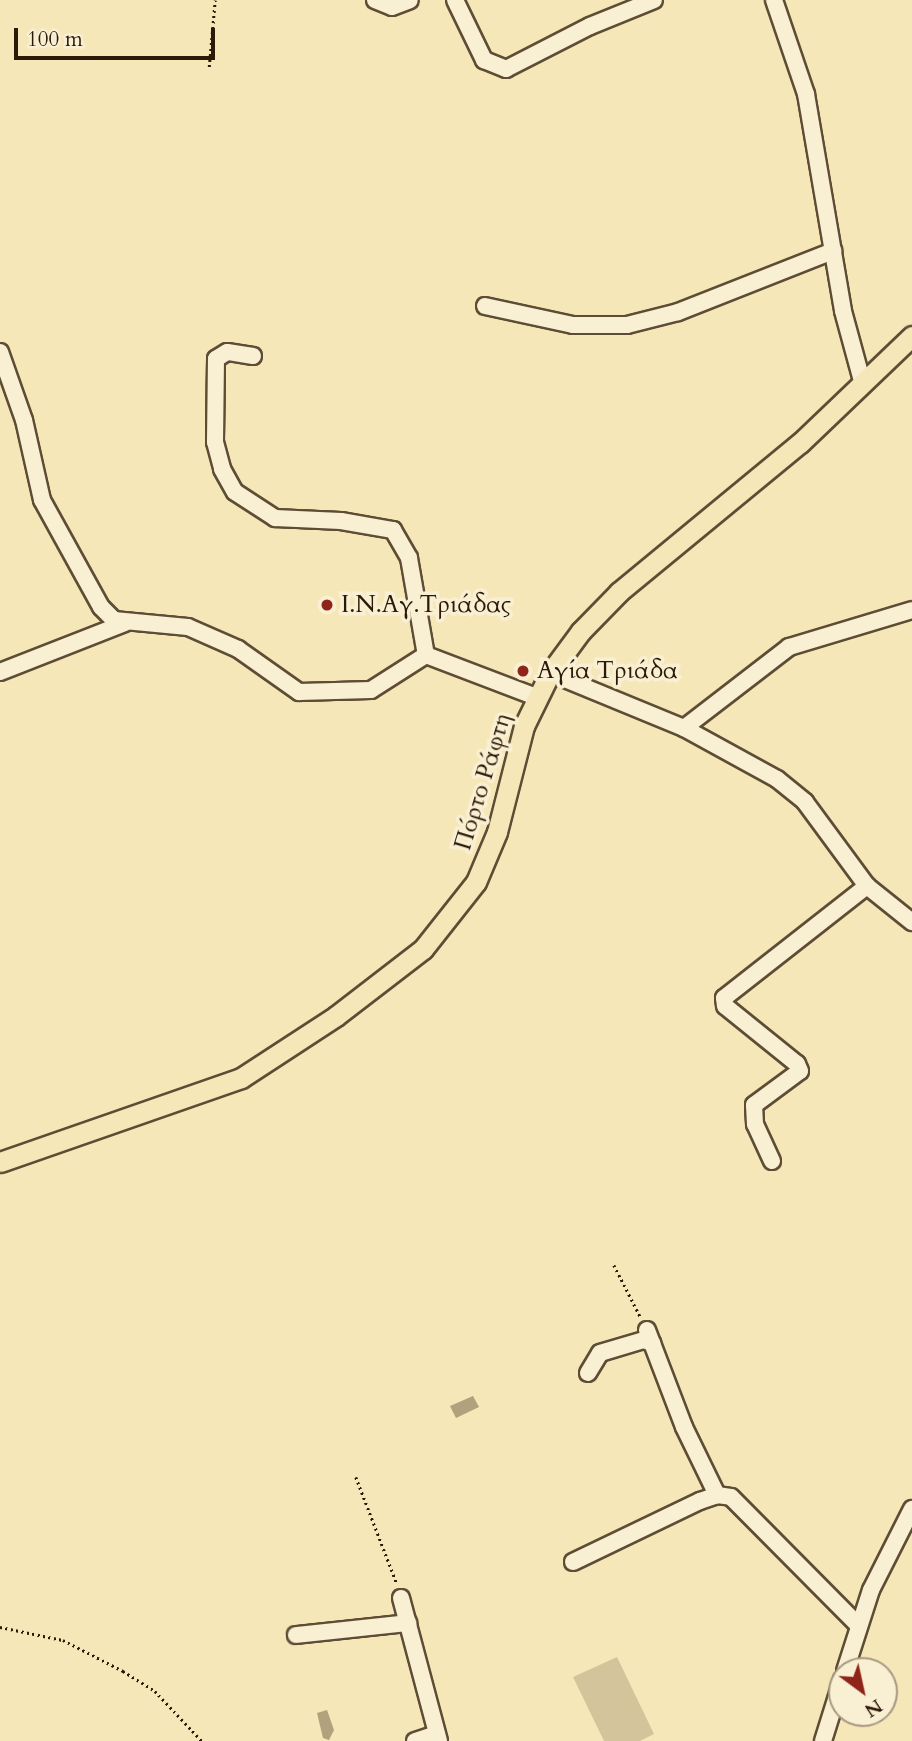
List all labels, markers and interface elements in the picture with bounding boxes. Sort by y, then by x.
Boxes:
scale bar [18,14,219,58]
text: 100 m [27,25,83,54]
place label: Ι.Ν.Αγ.Τριάδας [341,591,511,619]
marker: Ι.Ν.Αγ.Τριάδας [319,597,335,613]
place label: Αγία Τριάδα [537,657,677,685]
marker: Αγία Τριάδα [515,663,531,679]
street label: Πόρτο Ράφτη [449,710,517,854]
north arrow [828,1657,898,1727]
text: N [859,1693,887,1723]

